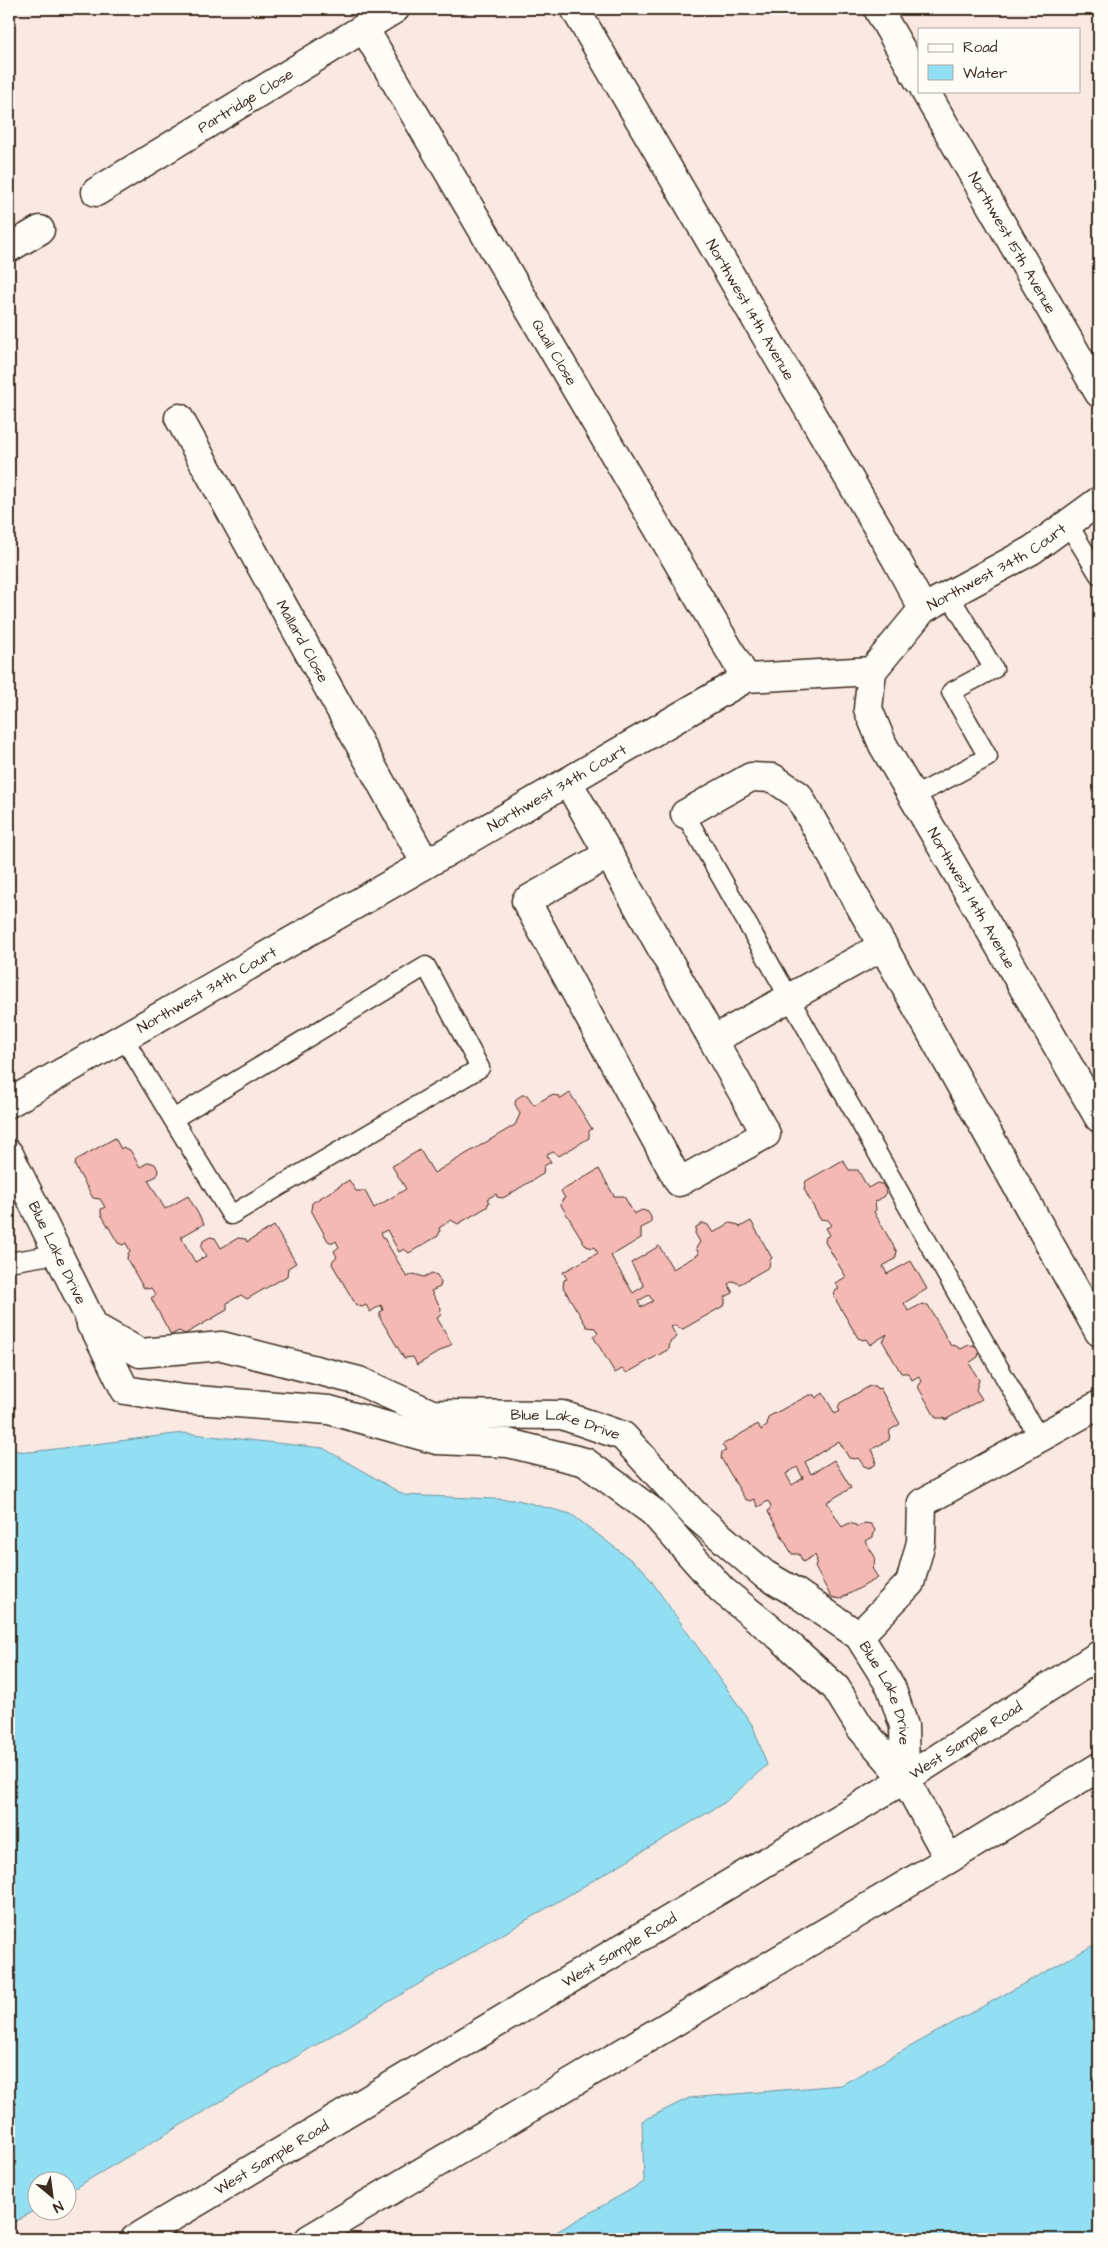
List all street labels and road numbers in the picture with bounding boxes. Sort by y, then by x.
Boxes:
street label: Partridge Close [194,64,297,138]
street label: Northwest 15th Avenue [963,168,1061,318]
street label: Northwest 14th Avenue [701,235,799,384]
street label: Quail Close [526,315,582,390]
street label: Northwest 34th Court [923,518,1071,616]
street label: Mallard Close [271,596,333,686]
street label: Northwest 34th Court [484,740,631,837]
street label: Northwest 14th Avenue [922,824,1020,973]
street label: Northwest 34th Court [133,942,281,1038]
street label: Blue Lake Drive [23,1198,91,1308]
street label: Blue Lake Drive [510,1405,623,1445]
street label: Blue Lake Drive [854,1637,914,1745]
street label: West Sample Road [905,1697,1027,1785]
street label: West Sample Road [558,1908,681,1993]
street label: West Sample Road [210,2115,333,2200]

